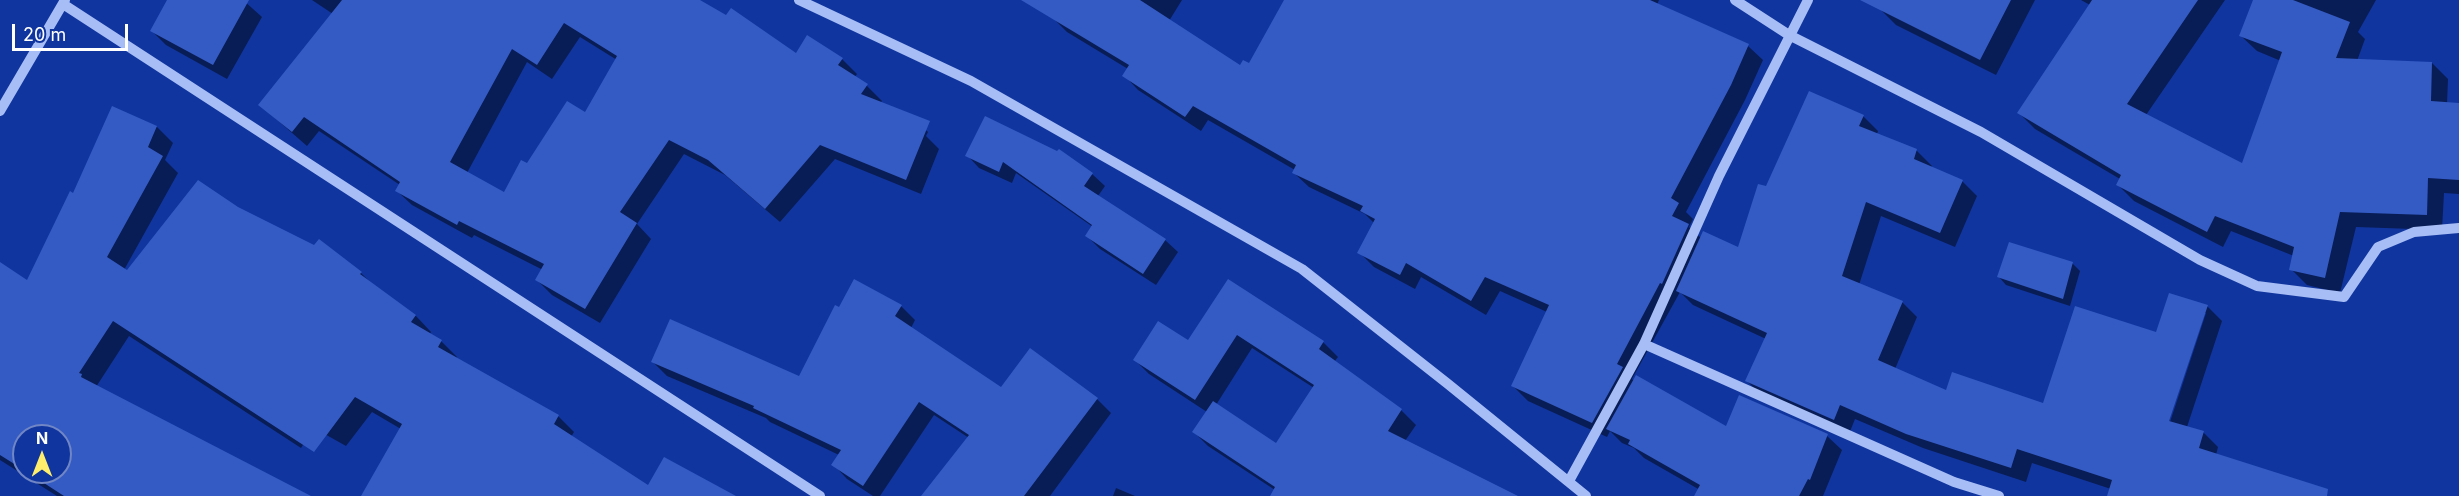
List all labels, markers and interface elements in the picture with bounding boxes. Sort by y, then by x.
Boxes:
scale bar [15,12,130,50]
text: 20 m [23,24,66,45]
north arrow [12,424,72,484]
text: N [36,428,48,448]

